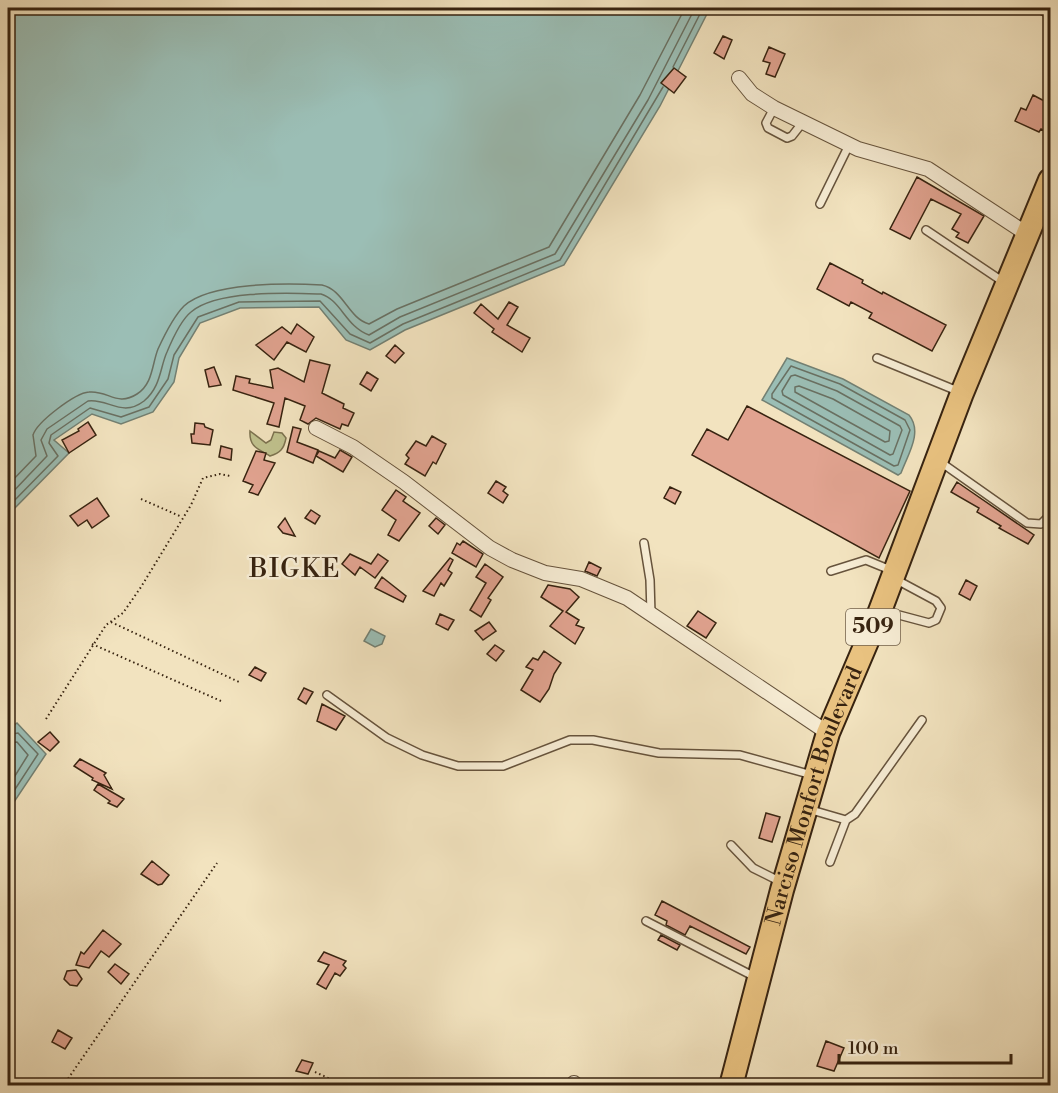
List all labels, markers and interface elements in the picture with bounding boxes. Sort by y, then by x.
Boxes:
district label: BIGKE [248,553,341,585]
road number: 509 [846,609,900,645]
street label: Narciso Monfort Boulevard [760,662,868,928]
scale bar [839,1027,1012,1065]
text: 100 m [848,1037,899,1060]

